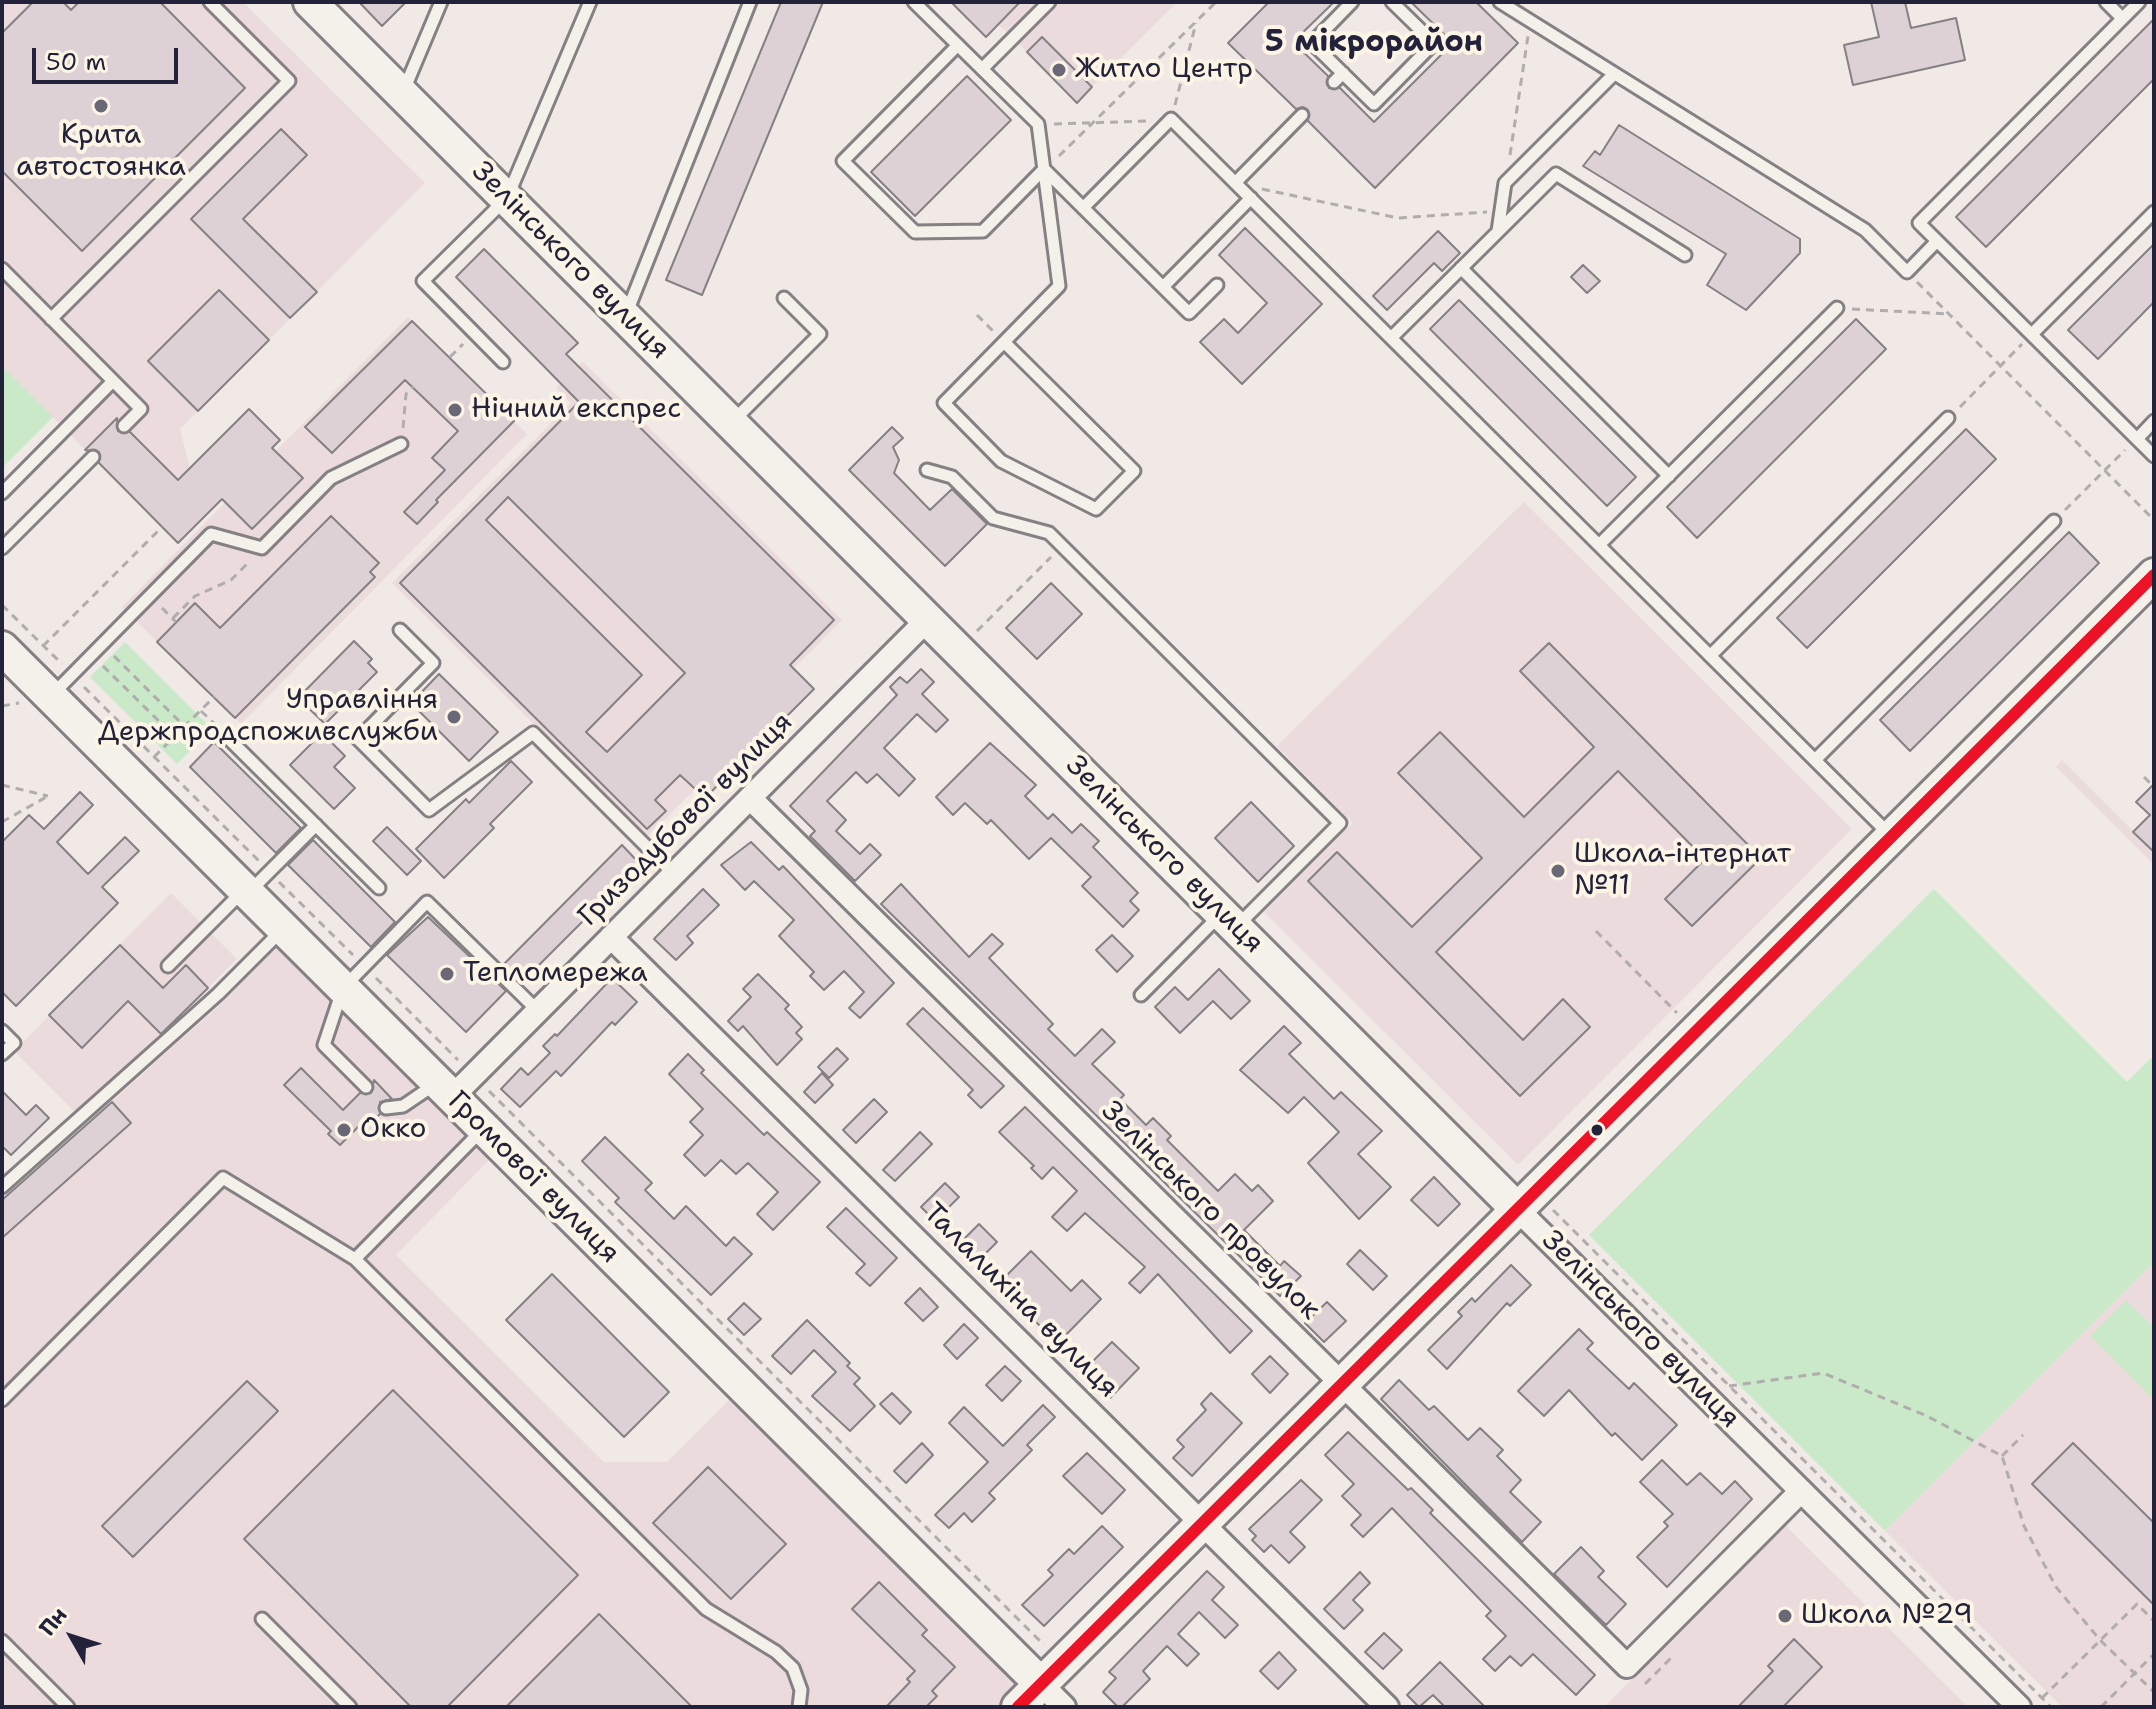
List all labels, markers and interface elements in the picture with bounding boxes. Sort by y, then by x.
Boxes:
district label: 5 мікрорайон [1265,25,1483,61]
scale bar [36,32,182,82]
text: 50 m [46,46,106,78]
place label: Житло Центр [1075,53,1253,87]
marker: Житло Центр [1050,61,1068,79]
marker: Крита автостоянка [92,97,110,115]
place label: Крита автостоянка [16,119,186,185]
street label: Зелінського вулиця [464,155,676,367]
place label: Нічний експрес [471,393,681,427]
marker: Нічний експрес [446,401,464,419]
place label: Управління Держпродспоживслужби [98,684,438,750]
street label: Гризодубової вулиця [572,706,800,934]
marker: Управління Держпродспоживслужби [445,708,463,726]
street label: Зелінського вулиця [1058,749,1270,961]
place label: Школа-інтернат №11 [1574,838,1791,904]
marker: Школа-інтернат №11 [1549,862,1567,880]
place label: Тепломережа [463,957,648,991]
marker: Тепломережа [438,965,456,983]
street label: Громової вулиця [440,1085,626,1271]
street label: Зелінського провулок [1094,1095,1326,1327]
place label: Окко [360,1113,426,1147]
marker: Окко [335,1121,353,1139]
unlabelled marker [1589,1122,1605,1138]
street label: Талалихіна вулиця [916,1197,1124,1405]
street label: Зелінського вулиця [1534,1224,1746,1436]
north arrow [32,1597,112,1677]
place label: Школа №29 [1801,1599,1973,1633]
text: Пн [33,1601,73,1642]
marker: Школа №29 [1776,1607,1794,1625]

